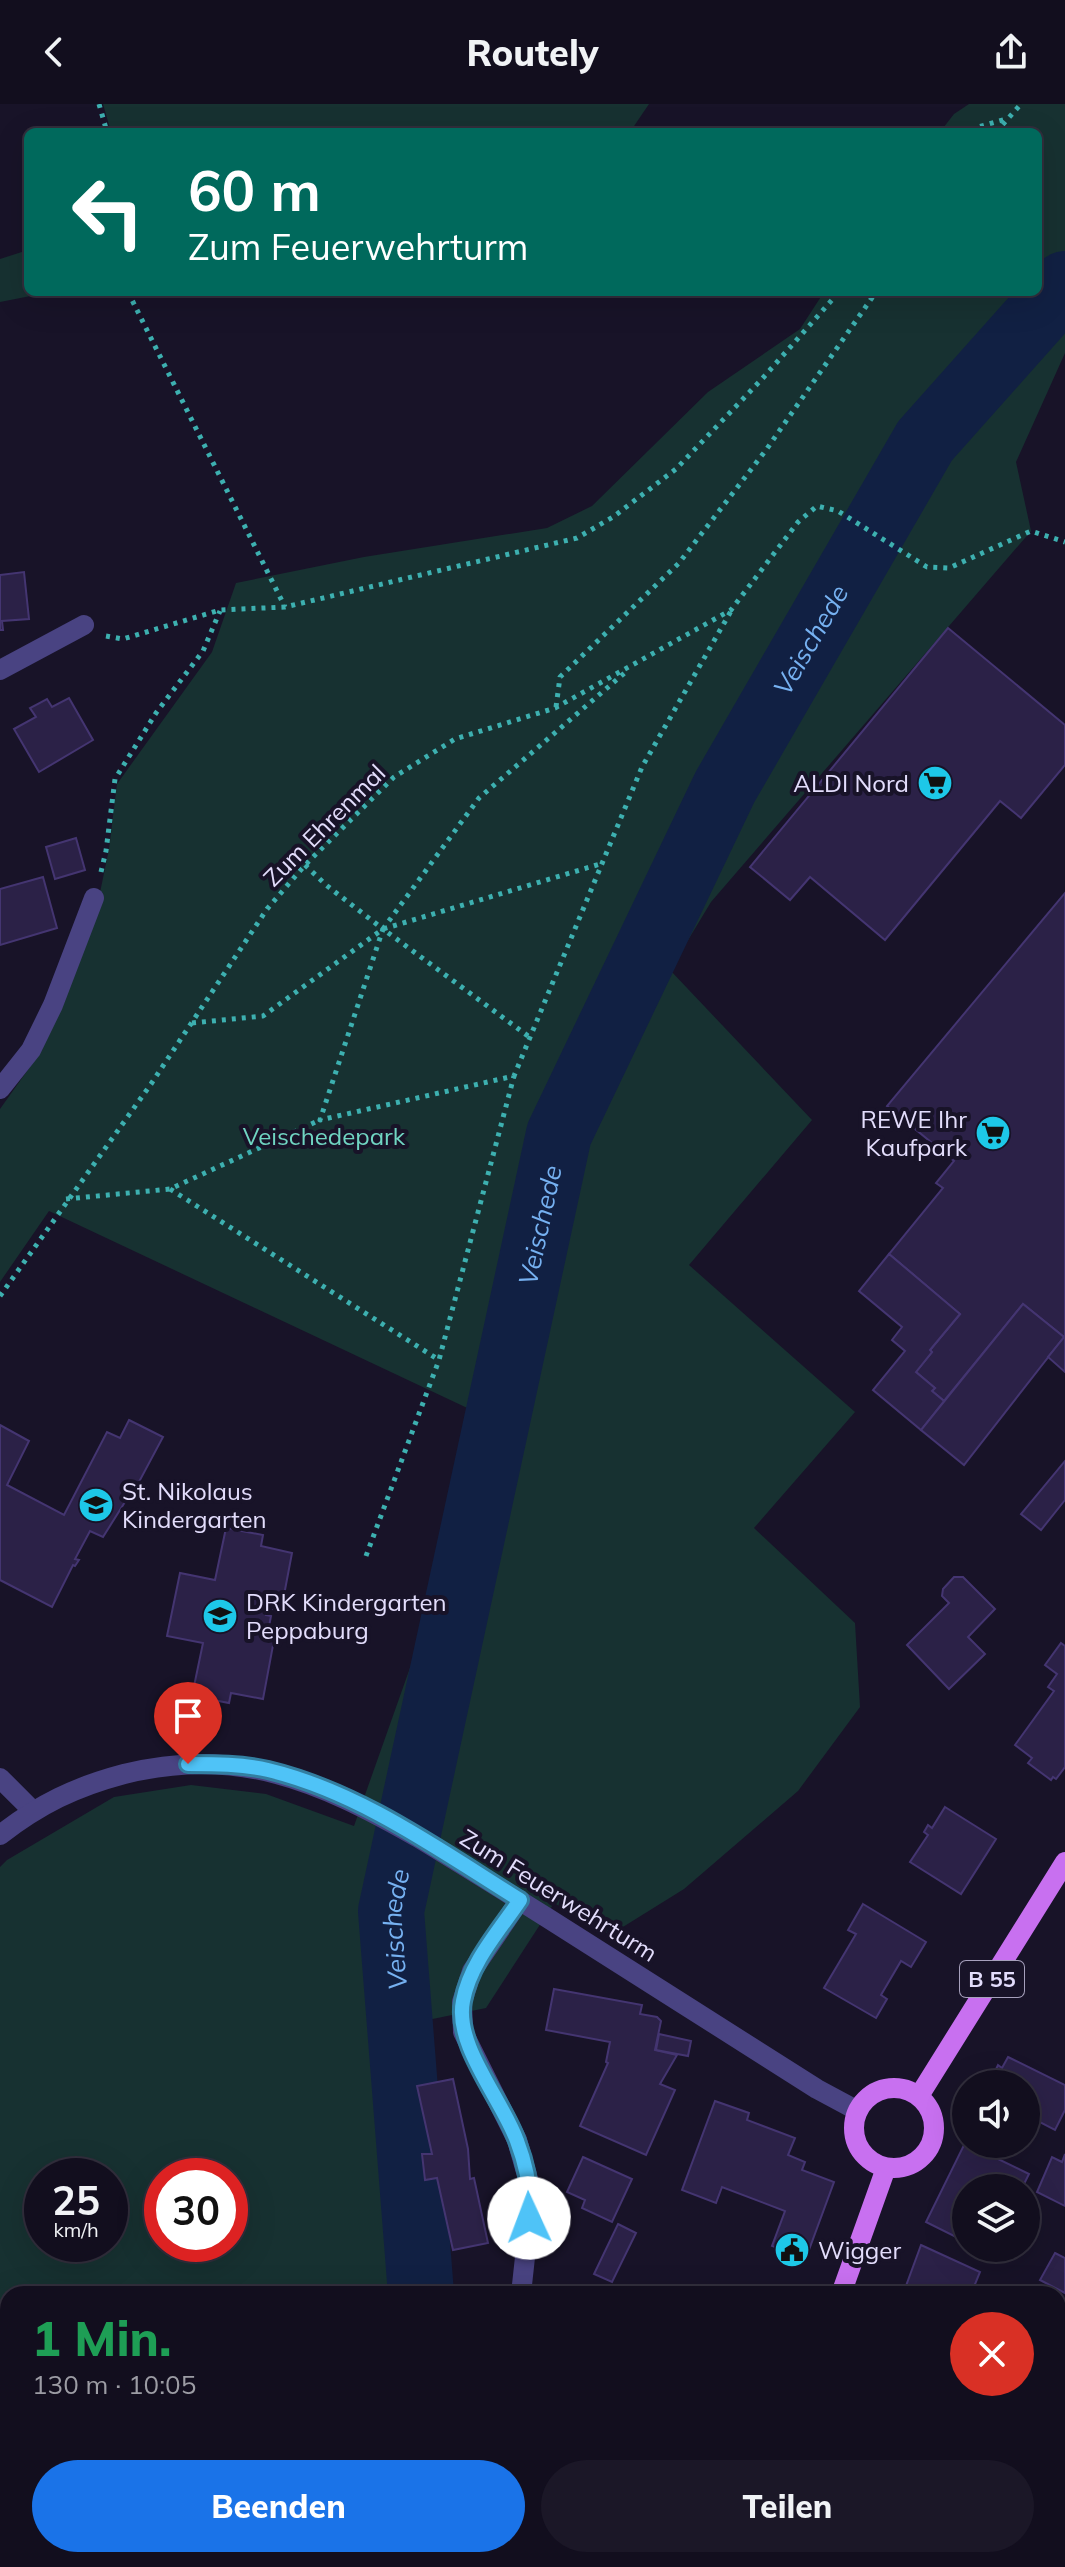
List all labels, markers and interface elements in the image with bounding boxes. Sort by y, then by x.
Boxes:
icon: back [32,30,76,74]
text: Routely [466,30,599,75]
icon: share [989,30,1033,74]
text: 60 m [188,155,321,225]
icon: left [56,160,160,264]
text: Zum Feuerwehrturm [188,224,528,269]
water label: Veischede [765,579,855,701]
street label: Zum Ehrenmal [257,758,391,892]
supermarket icon: ALDI Nord [916,764,954,802]
place label: ALDI Nord [793,768,909,798]
place label: REWE Ihr Kaufpark [860,1104,968,1162]
supermarket icon: REWE Ihr Kaufpark [974,1114,1012,1152]
park label: Veischedepark [243,1121,406,1151]
water label: Veischede [510,1162,568,1288]
place label: St. Nikolaus Kindergarten [122,1476,267,1534]
school or university icon: St. Nikolaus Kindergarten [77,1486,115,1524]
place label: DRK Kindergarten Peppaburg [246,1587,447,1645]
school or university icon: DRK Kindergarten Peppaburg [201,1597,239,1635]
pin [154,1682,222,1764]
icon: arrive [166,1694,210,1738]
street label: Zum Feuerwehrturm [455,1822,663,1968]
water label: Veischede [375,1866,416,1991]
road number: B 55 [960,1961,1024,1997]
map controls [952,2070,1040,2262]
button: sound [952,2070,1040,2158]
speed limit sign: 30 [144,2158,248,2262]
button: layers [952,2174,1040,2262]
text: 25 [52,2175,100,2225]
position arrow [487,2176,571,2260]
text: km/h [53,2217,99,2242]
public building icon: Wigger [773,2231,811,2269]
place label: Wigger [818,2235,901,2265]
text: 1 Min. [32,2308,172,2368]
button: close [950,2312,1034,2396]
text: 130 m · 10:05 [32,2368,196,2401]
button: Beenden [32,2460,525,2552]
button: Teilen [541,2460,1034,2552]

